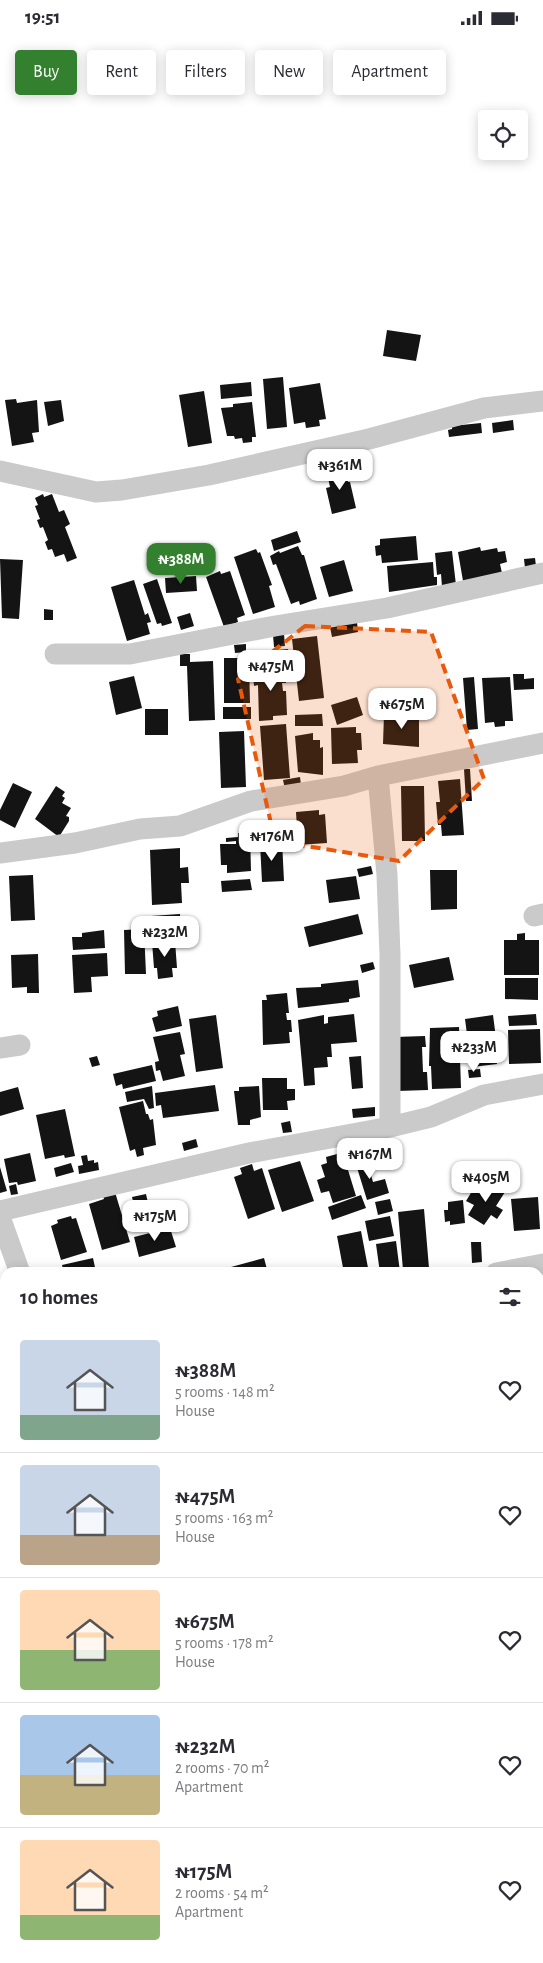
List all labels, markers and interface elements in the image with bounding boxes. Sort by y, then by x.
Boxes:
text: 19:51 [25,8,60,27]
chip: Buy [15,50,77,95]
chip: Rent [87,50,156,95]
chip: Filters [166,50,245,95]
chip: New [255,50,323,95]
chip: Apartment [333,50,446,95]
map controls [478,110,528,160]
button: locate [478,110,528,160]
pin: ₦361M [305,449,375,491]
text: ₦361M [318,457,362,473]
pin: ₦388M [146,543,216,585]
text: ₦388M [158,551,204,567]
pin: ₦475M [236,649,306,692]
text: ₦475M [248,658,294,674]
pin: ₦675M [367,687,437,730]
text: ₦675M [379,696,425,712]
pin: ₦176M [237,819,307,862]
text: ₦176M [250,828,294,844]
pin: ₦232M [130,915,200,958]
text: ₦232M [142,924,188,940]
pin: ₦233M [439,1031,509,1073]
text: ₦233M [451,1039,497,1055]
pin: ₦167M [335,1137,405,1180]
text: ₦167M [348,1146,392,1162]
pin: ₦405M [451,1161,521,1203]
text: ₦405M [462,1169,510,1185]
pin: ₦175M [120,1199,190,1242]
text: ₦175M [133,1208,177,1224]
icon: filters [496,1283,524,1311]
text: 10 homes [20,1287,98,1308]
icon: home [60,1360,120,1420]
text: ₦388M [175,1360,236,1381]
icon: heart [496,1376,524,1404]
text: 5 rooms · 148 m² [175,1384,275,1400]
text: House [175,1403,215,1419]
icon: home [60,1485,120,1545]
text: ₦475M [175,1486,235,1507]
icon: heart [496,1501,524,1529]
text: 5 rooms · 163 m² [175,1510,273,1526]
text: House [175,1529,215,1545]
icon: home [60,1610,120,1670]
text: ₦675M [175,1611,235,1632]
icon: heart [496,1626,524,1654]
text: 5 rooms · 178 m² [175,1635,273,1651]
text: House [175,1654,215,1670]
icon: home [60,1735,120,1795]
text: ₦232M [175,1736,235,1757]
icon: heart [496,1751,524,1779]
text: 2 rooms · 70 m² [175,1760,269,1776]
text: Apartment [175,1779,243,1795]
icon: home [60,1860,120,1920]
text: ₦175M [175,1861,232,1882]
icon: heart [496,1876,524,1904]
text: 2 rooms · 54 m² [175,1885,269,1901]
text: Apartment [175,1904,243,1920]

